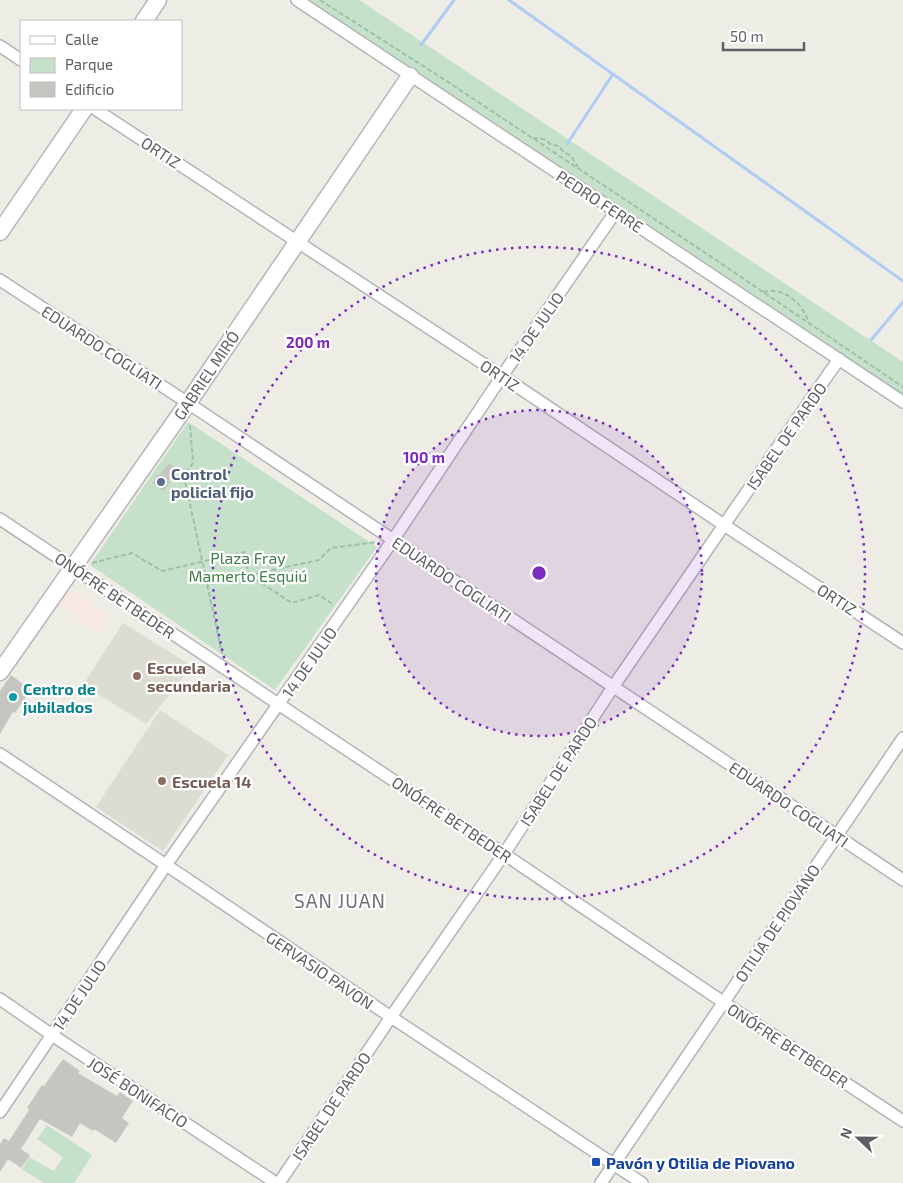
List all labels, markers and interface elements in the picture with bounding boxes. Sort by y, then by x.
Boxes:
legend [20,20,182,110]
scale bar [723,20,804,52]
text: 50 m [730,27,764,45]
text: Calle [65,30,99,48]
text: Parque [65,55,113,73]
text: Edificio [65,80,114,98]
street label: ORTIZ [138,132,184,172]
street label: PEDRO FERRE [553,166,647,236]
street label: 14 DE JULIO [505,288,567,366]
street label: EDUARDO COGLIATI [38,301,166,393]
street label: GABRIEL MIRÓ [169,327,243,423]
text: 200 m [286,333,330,351]
street label: ORTIZ [477,355,523,395]
street label: ISABEL DE PARDO [742,379,830,493]
text: 100 m [403,448,445,466]
place label: Control policial fijo [171,464,254,501]
marker: Control policial fijo [155,476,167,488]
street label: EDUARDO COGLIATI [389,532,515,626]
street label: ONÓFRE BETBEDER [52,548,179,642]
park label: Plaza Fray Mamerto Esquiú [188,548,308,585]
centre of rings [530,564,548,582]
street label: ORTIZ [814,579,860,619]
street label: 14 DE JULIO [278,623,340,701]
place label: Escuela secundaria [147,658,231,695]
marker: Escuela secundaria [131,670,143,682]
place label: Centro de jubilados [23,679,96,716]
marker: Centro de jubilados [7,691,19,703]
street label: ISABEL DE PARDO [516,713,600,829]
street label: EDUARDO COGLIATI [726,757,852,851]
place label: Escuela 14 [172,772,251,791]
street label: ONÓFRE BETBEDER [389,772,516,866]
marker: Escuela 14 [156,775,168,787]
street label: OTILIA DE PIOVANO [731,860,823,986]
district label: SAN JUAN [294,889,386,912]
street label: GERVASIO PAVON [263,927,377,1013]
street label: 14 DE JULIO [48,956,110,1034]
street label: ONÓFRE BETBEDER [724,999,852,1091]
street label: ISABEL DE PARDO [288,1048,374,1164]
street label: JOSÉ BONIFACIO [84,1053,192,1131]
north arrow [833,1113,883,1163]
text: N [836,1125,855,1141]
place label: Pavón y Otilia de Piovano [606,1153,795,1173]
marker: Pavón y Otilia de Piovano [590,1156,602,1168]

